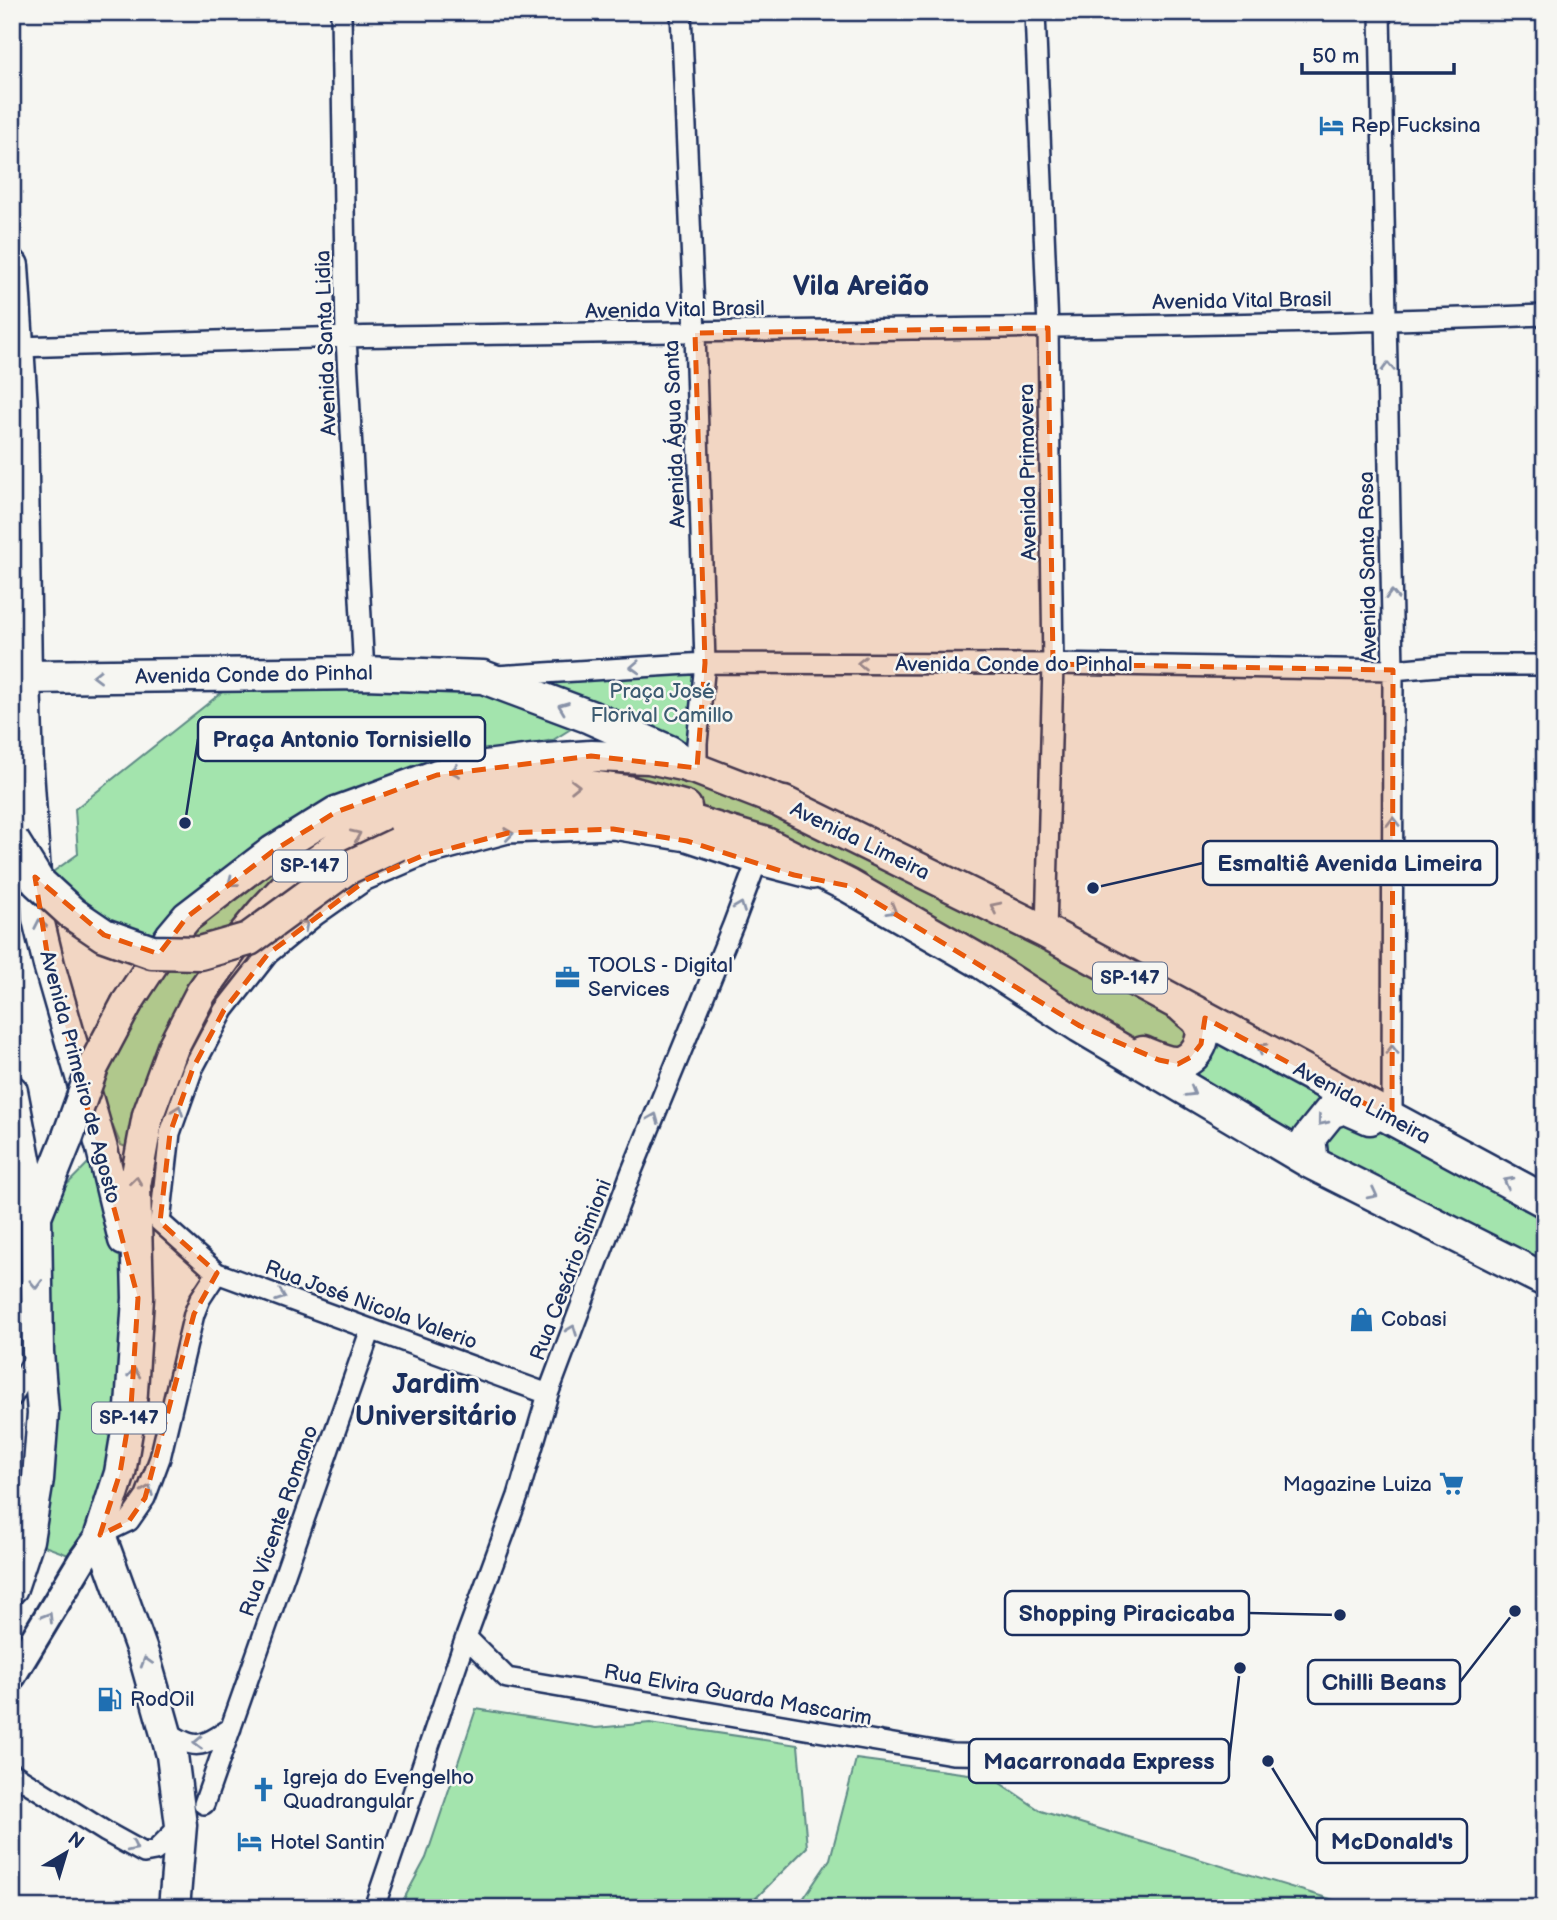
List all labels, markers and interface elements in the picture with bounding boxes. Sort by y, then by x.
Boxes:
scale bar [1302,32,1454,76]
text: 50 m [1312,44,1359,69]
hotel icon: Rep Fucksina [1317,111,1345,139]
place label: Rep Fucksina [1351,113,1481,138]
street label: Avenida Santa Lidia [310,250,342,436]
district label: Vila Areião [793,270,929,303]
street label: Avenida Vital Brasil [1152,287,1332,315]
street label: Avenida Vital Brasil [585,296,765,324]
street label: Avenida Água Santa [659,339,691,529]
one-way arrow [1380,362,1396,372]
street label: Avenida Primavera [1014,383,1042,561]
street label: Avenida Santa Rosa [1354,471,1382,661]
one-way arrow [1384,589,1399,600]
street label: Avenida Conde do Pinhal [895,652,1133,677]
one-way arrow [857,655,867,671]
street label: Avenida Conde do Pinhal [135,660,373,690]
one-way arrow [629,660,640,675]
one-way arrow [91,668,102,684]
park label: Praça José Florival Camillo [590,679,734,728]
one-way arrow [557,701,569,715]
callout: Praça Antonio Tornisiello [198,717,485,761]
text: Praça Antonio Tornisiello [212,726,472,754]
one-way arrow [449,763,461,778]
one-way arrow [570,778,581,794]
street label: Avenida Limeira [786,797,934,885]
one-way arrow [1385,817,1401,827]
one-way arrow [503,827,515,842]
one-way arrow [349,830,361,844]
callout: Esmaltiê Avenida Limeira [1203,841,1497,885]
road number: SP-147 [273,850,347,881]
text: Esmaltiê Avenida Limeira [1217,850,1483,878]
one-way arrow [227,874,240,887]
one-way arrow [990,901,1002,915]
one-way arrow [731,902,745,914]
one-way arrow [884,902,897,915]
one-way arrow [33,918,48,930]
one-way arrow [295,921,308,933]
street label: Avenida Primeiro de Agosto [34,948,126,1206]
place label: TOOLS - Digital Services [588,953,733,1002]
road number: SP-147 [1093,962,1167,994]
office icon: TOOLS - Digital Services [554,963,582,991]
one-way arrow [1255,1043,1268,1056]
one-way arrow [1384,1044,1400,1055]
street label: Avenida Limeira [1289,1056,1435,1150]
one-way arrow [1183,1084,1196,1097]
one-way arrow [170,1104,184,1116]
one-way arrow [645,1113,659,1125]
one-way arrow [1317,1114,1330,1126]
one-way arrow [129,1175,144,1187]
street label: Rua Cesário Simioni [525,1176,617,1364]
one-way arrow [1503,1177,1515,1190]
one-way arrow [1366,1185,1378,1199]
street label: Rua José Nicola Valerio [261,1255,481,1355]
one-way arrow [28,1280,44,1290]
one-way arrow [274,1288,286,1302]
shop icon: Cobasi [1347,1305,1375,1333]
place label: Cobasi [1381,1307,1447,1332]
one-way arrow [564,1325,578,1337]
one-way arrow [126,1367,141,1378]
district label: Jardim Universitário [355,1368,517,1433]
road number: SP-147 [92,1402,166,1434]
street label: Rua Vicente Romano [235,1422,324,1620]
supermarket icon: Magazine Luiza [1438,1470,1466,1498]
place label: Magazine Luiza [1283,1472,1432,1497]
one-way arrow [139,1485,153,1497]
callout: Shopping Piracicaba [1005,1591,1249,1635]
text: Shopping Piracicaba [1019,1600,1235,1628]
one-way arrow [40,1612,53,1625]
one-way arrow [139,1657,154,1669]
street label: Rua Elvira Guarda Mascarim [602,1659,874,1731]
callout: Chilli Beans [1308,1660,1460,1704]
text: Chilli Beans [1322,1669,1446,1697]
fuel station icon: RodOil [96,1685,124,1713]
place label: RodOil [130,1687,195,1712]
one-way arrow [192,1735,203,1750]
callout: Macarronada Express [969,1739,1229,1783]
text: Macarronada Express [983,1748,1215,1776]
place label: Igreja do Evengelho Quadrangular [283,1765,474,1814]
church icon: Igreja do Evengelho Quadrangular [249,1775,277,1803]
north arrow [32,1818,102,1888]
callout: McDonald's [1317,1819,1467,1863]
text: N [63,1827,88,1854]
hotel icon: Hotel Santin [236,1828,264,1856]
text: McDonald's [1331,1828,1453,1856]
place label: Hotel Santin [270,1830,385,1855]
one-way arrow [126,1839,138,1853]

